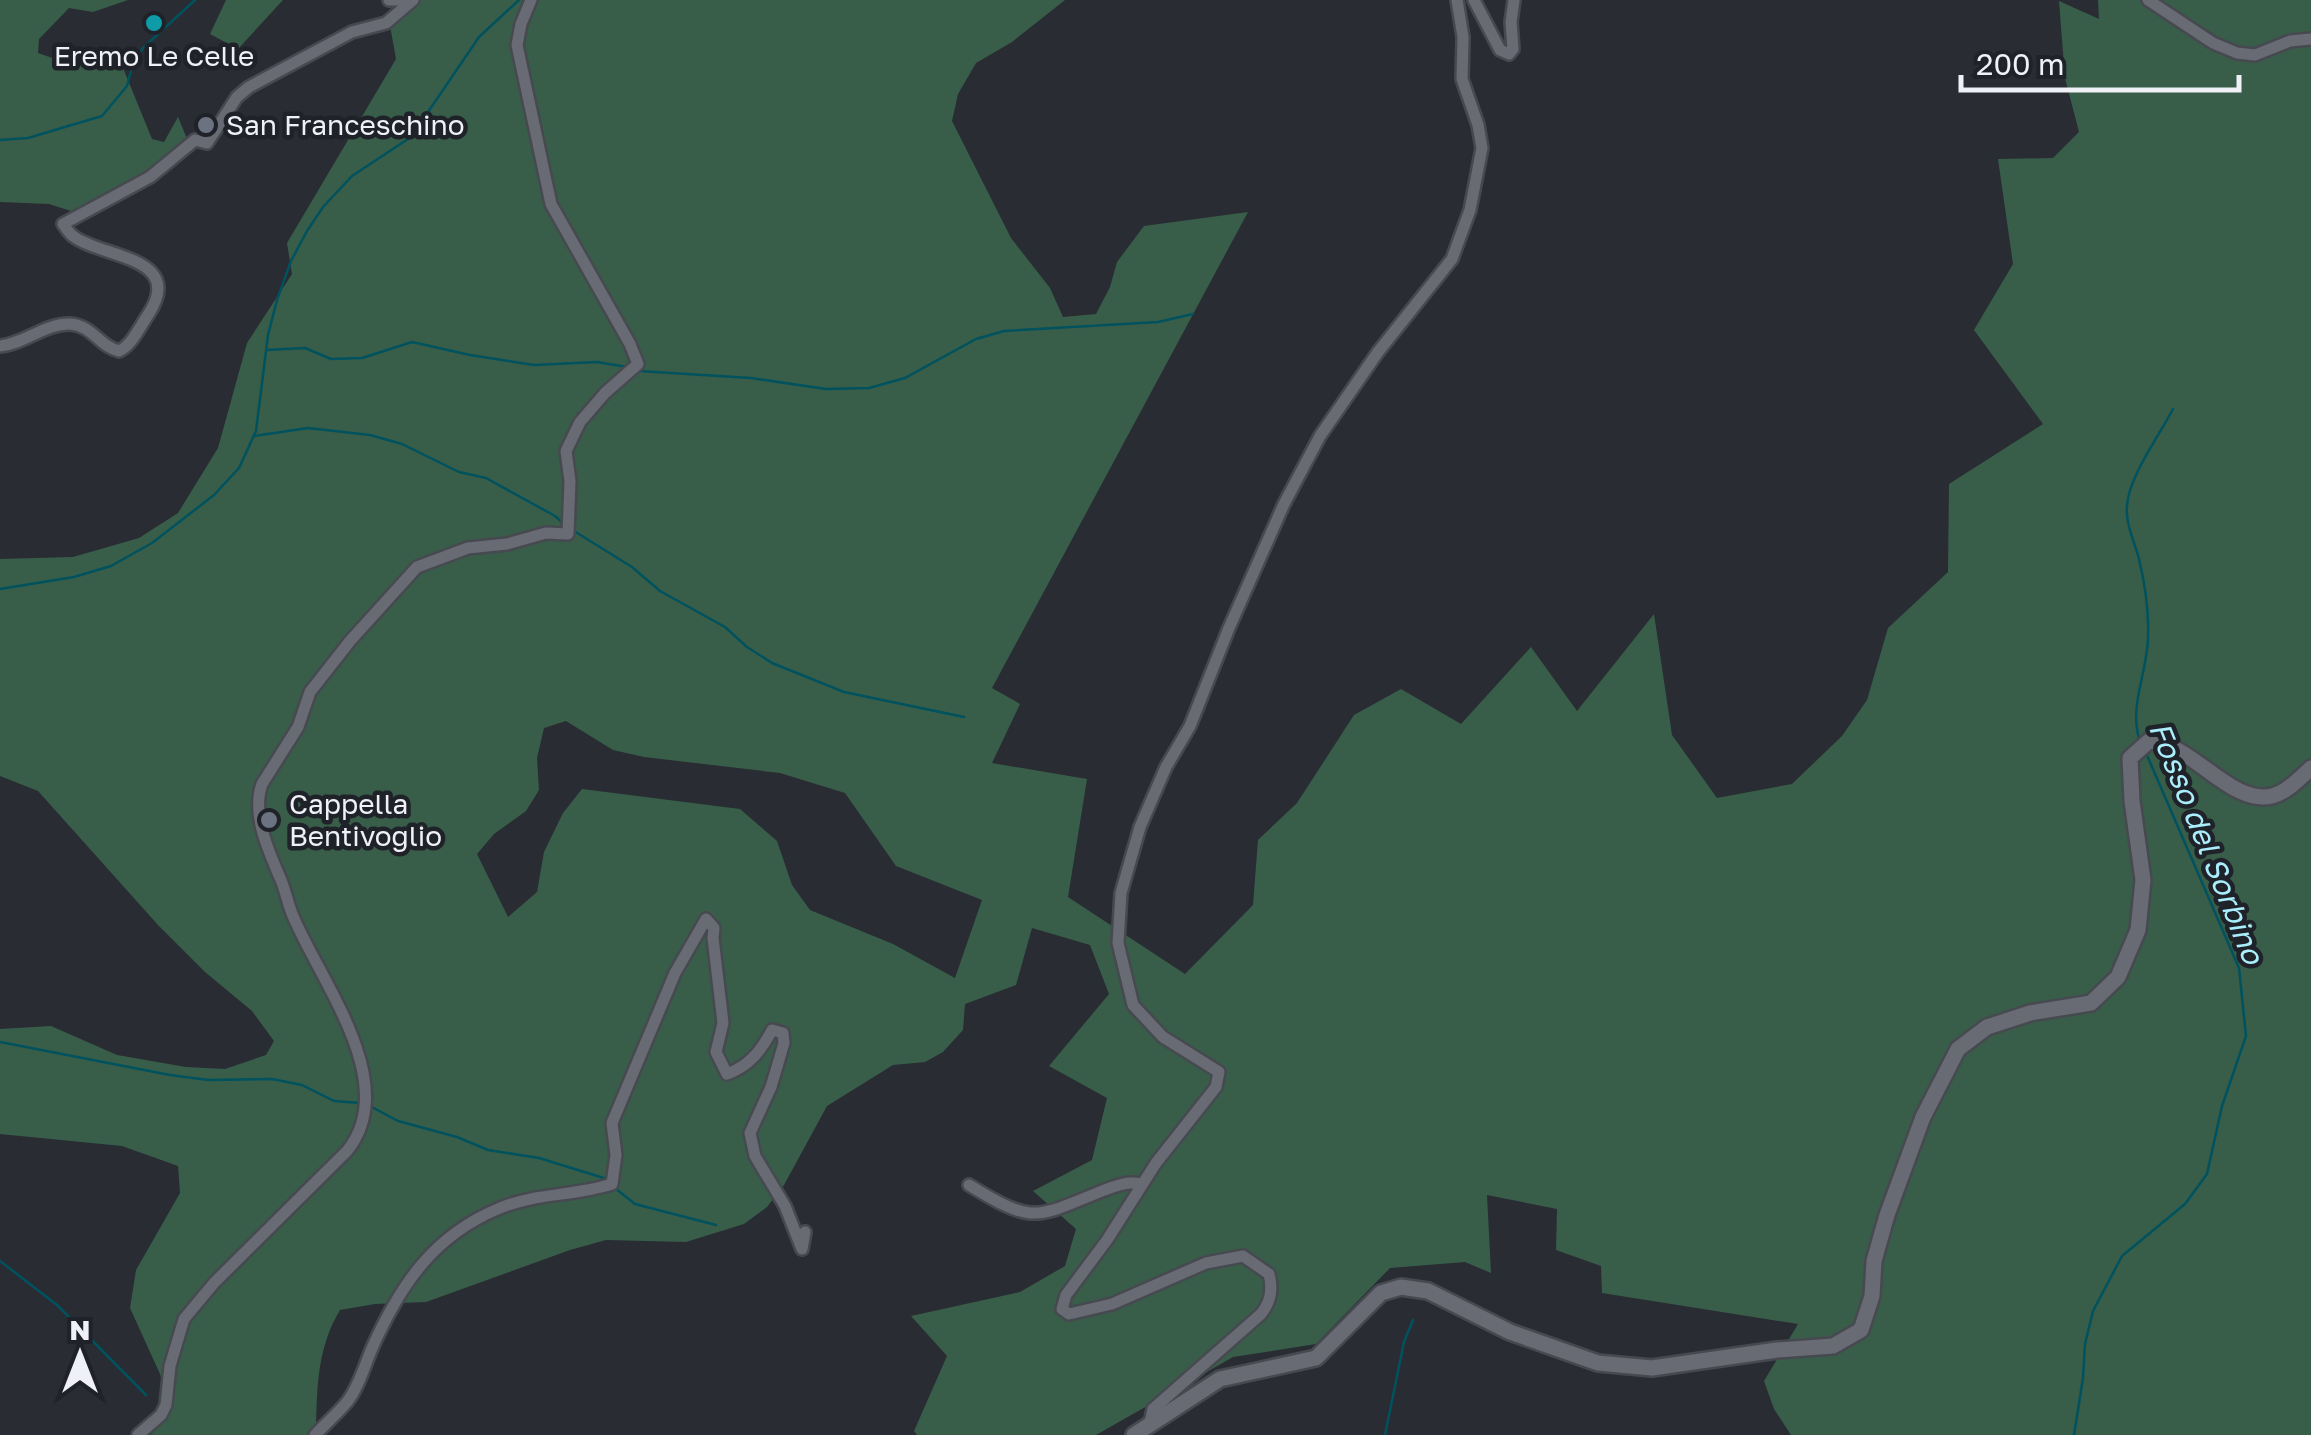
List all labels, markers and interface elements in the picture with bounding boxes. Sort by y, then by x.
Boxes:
marker: Eremo Le Celle [143,12,165,34]
scale bar [1961,30,2238,92]
place label: Eremo Le Celle [54,39,254,72]
text: 200 m [1976,46,2065,82]
place label: San Franceschino [226,108,465,141]
marker: San Franceschino [195,114,217,136]
water label: Fosso del Sorbino [2142,716,2273,971]
place label: Cappella Bentivoglio [289,787,442,852]
marker: Cappella Bentivoglio [258,809,280,831]
north arrow [30,1305,130,1405]
text: N [69,1313,91,1346]

